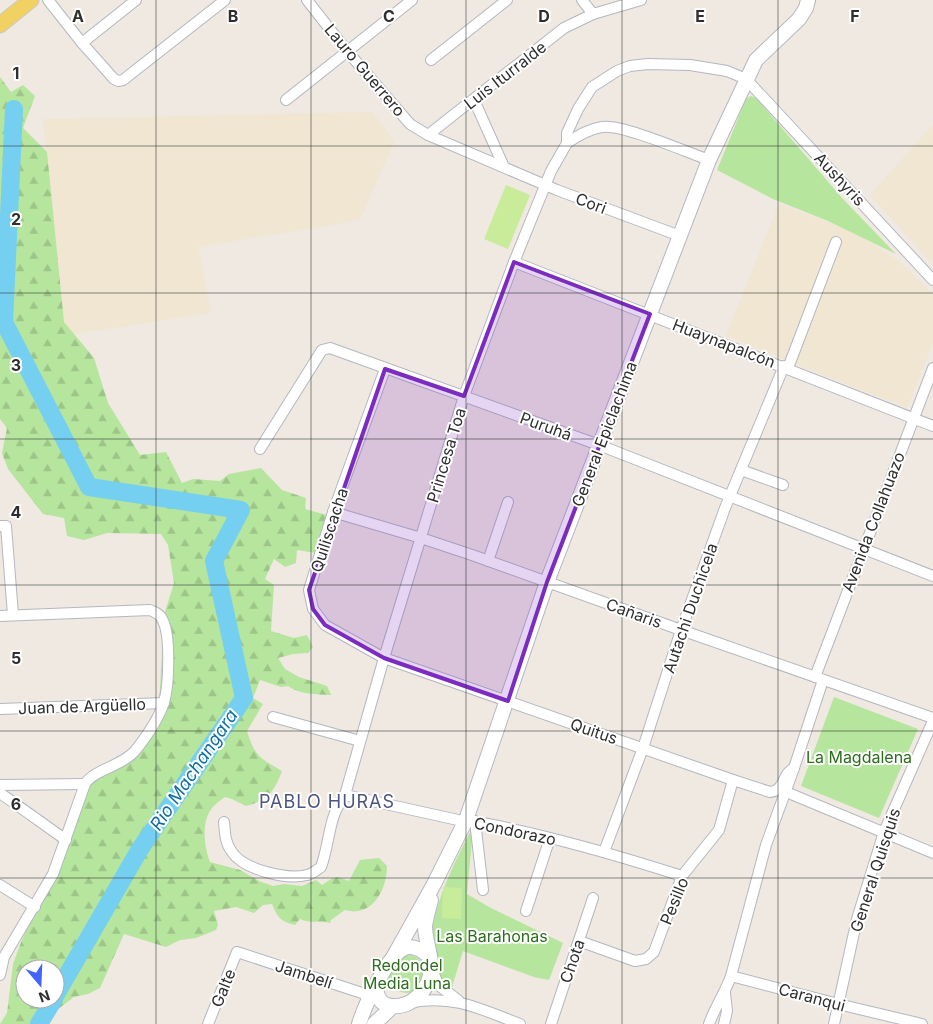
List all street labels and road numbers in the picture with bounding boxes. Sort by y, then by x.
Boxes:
street label: Lauro Guerrero [320,20,410,120]
street label: Luis Iturralde [460,37,550,113]
street label: Aushyris [810,148,870,210]
street label: Cori [573,188,609,218]
street label: Huaynapalcón [670,314,778,372]
street label: General Epiclachima [567,358,641,510]
street label: Princesa Toa [422,405,470,505]
street label: Puruhá [517,407,575,445]
street label: Avenida Collahuazo [837,449,909,595]
street label: Quiliscacha [306,485,352,575]
street label: Autachi Duchicela [658,540,722,676]
street label: Cañaris [603,594,665,632]
street label: Juan de Argüello [18,694,146,718]
street label: Quitus [568,714,620,748]
street label: General Quisquis [846,806,904,934]
street label: Condorazo [472,813,558,849]
street label: Pesillo [656,874,692,928]
street label: Chota [555,936,589,986]
street label: Jambelí [273,955,335,993]
street label: Galte [206,966,240,1010]
street label: Caranqui [776,979,848,1015]

